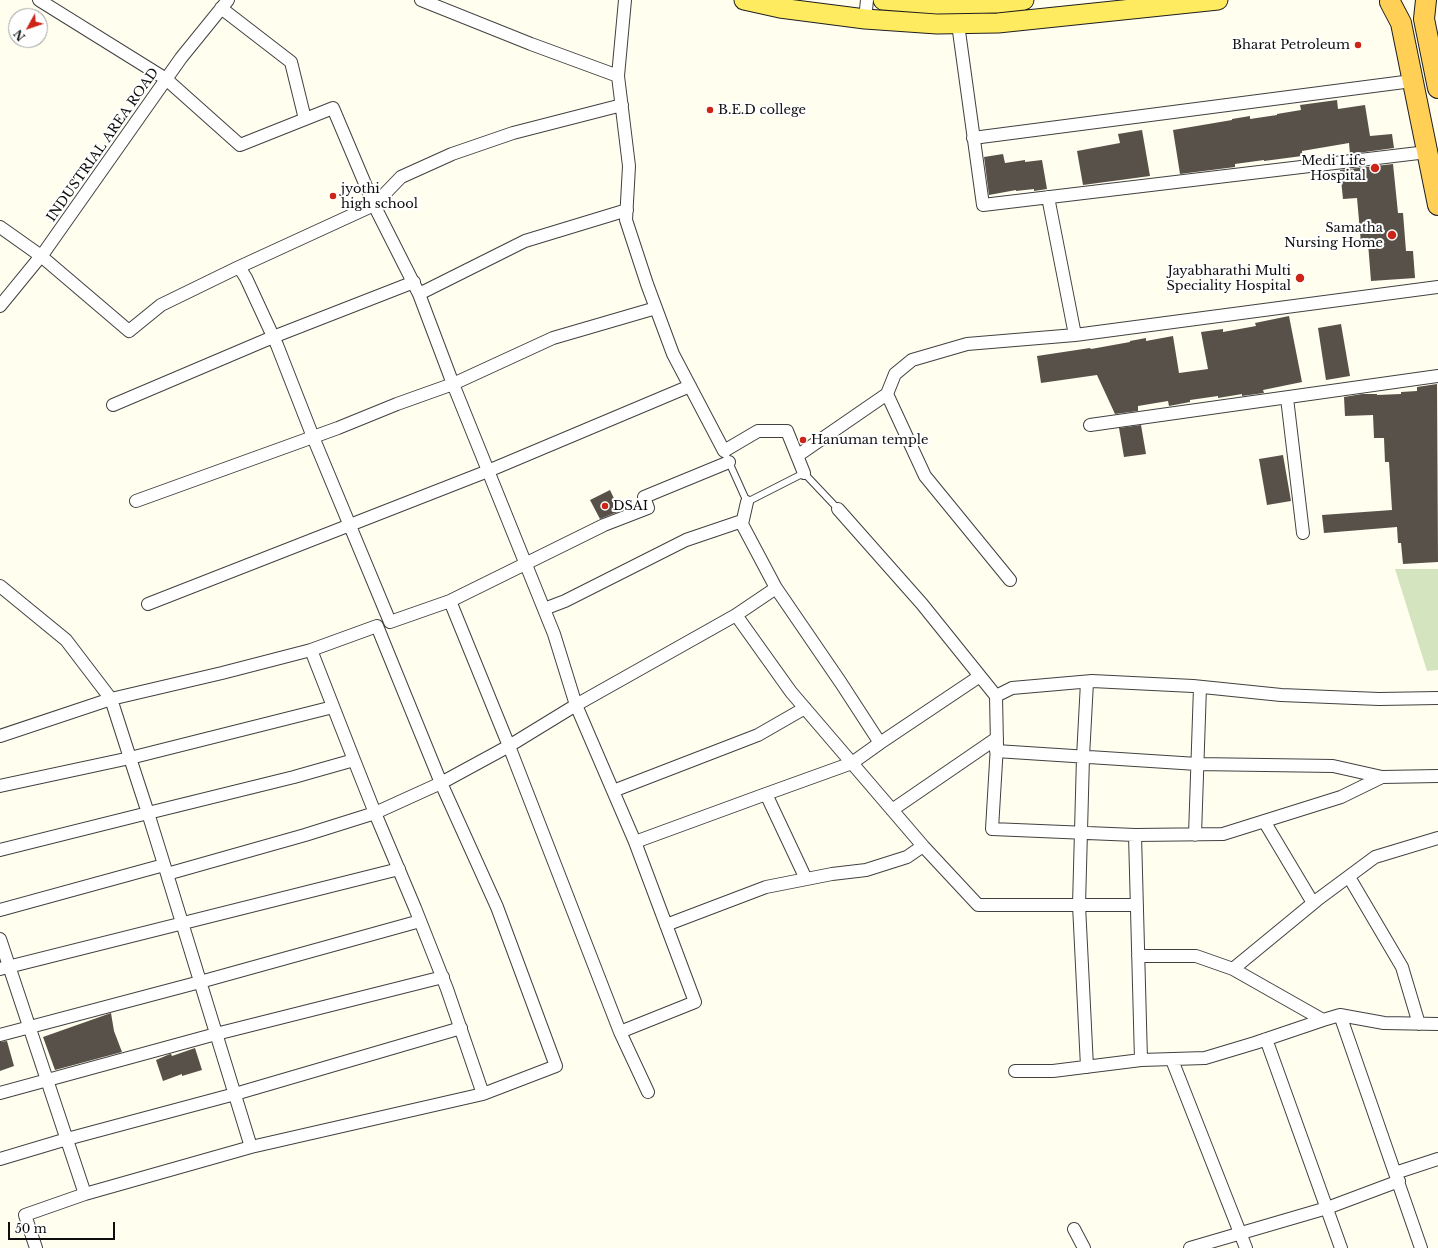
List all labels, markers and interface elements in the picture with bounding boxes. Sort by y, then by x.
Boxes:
north arrow [8,8,48,48]
text: N [11,27,28,44]
place label: Bharat Petroleum [1232,37,1350,53]
marker: Bharat Petroleum [1353,40,1363,50]
street label: INDUSTRIAL AREA ROAD [44,65,162,225]
place label: B.E.D college [718,102,806,118]
marker: B.E.D college [705,105,715,115]
place label: Medi Life Hospital [1301,153,1366,184]
marker: Medi Life Hospital [1369,162,1381,174]
place label: jyothi high school [341,181,418,212]
marker: jyothi high school [328,191,338,201]
place label: Samatha Nursing Home [1284,220,1383,251]
marker: Samatha Nursing Home [1386,229,1398,241]
place label: Jayabharathi Multi Speciality Hospital [1167,263,1291,294]
marker: Jayabharathi Multi Speciality Hospital [1294,272,1306,284]
place label: Hanuman temple [811,432,929,448]
marker: Hanuman temple [798,435,808,445]
place label: DSAI [613,498,648,514]
marker: DSAI [600,501,610,511]
scale bar [10,1214,117,1240]
text: 50 m [15,1221,47,1236]

